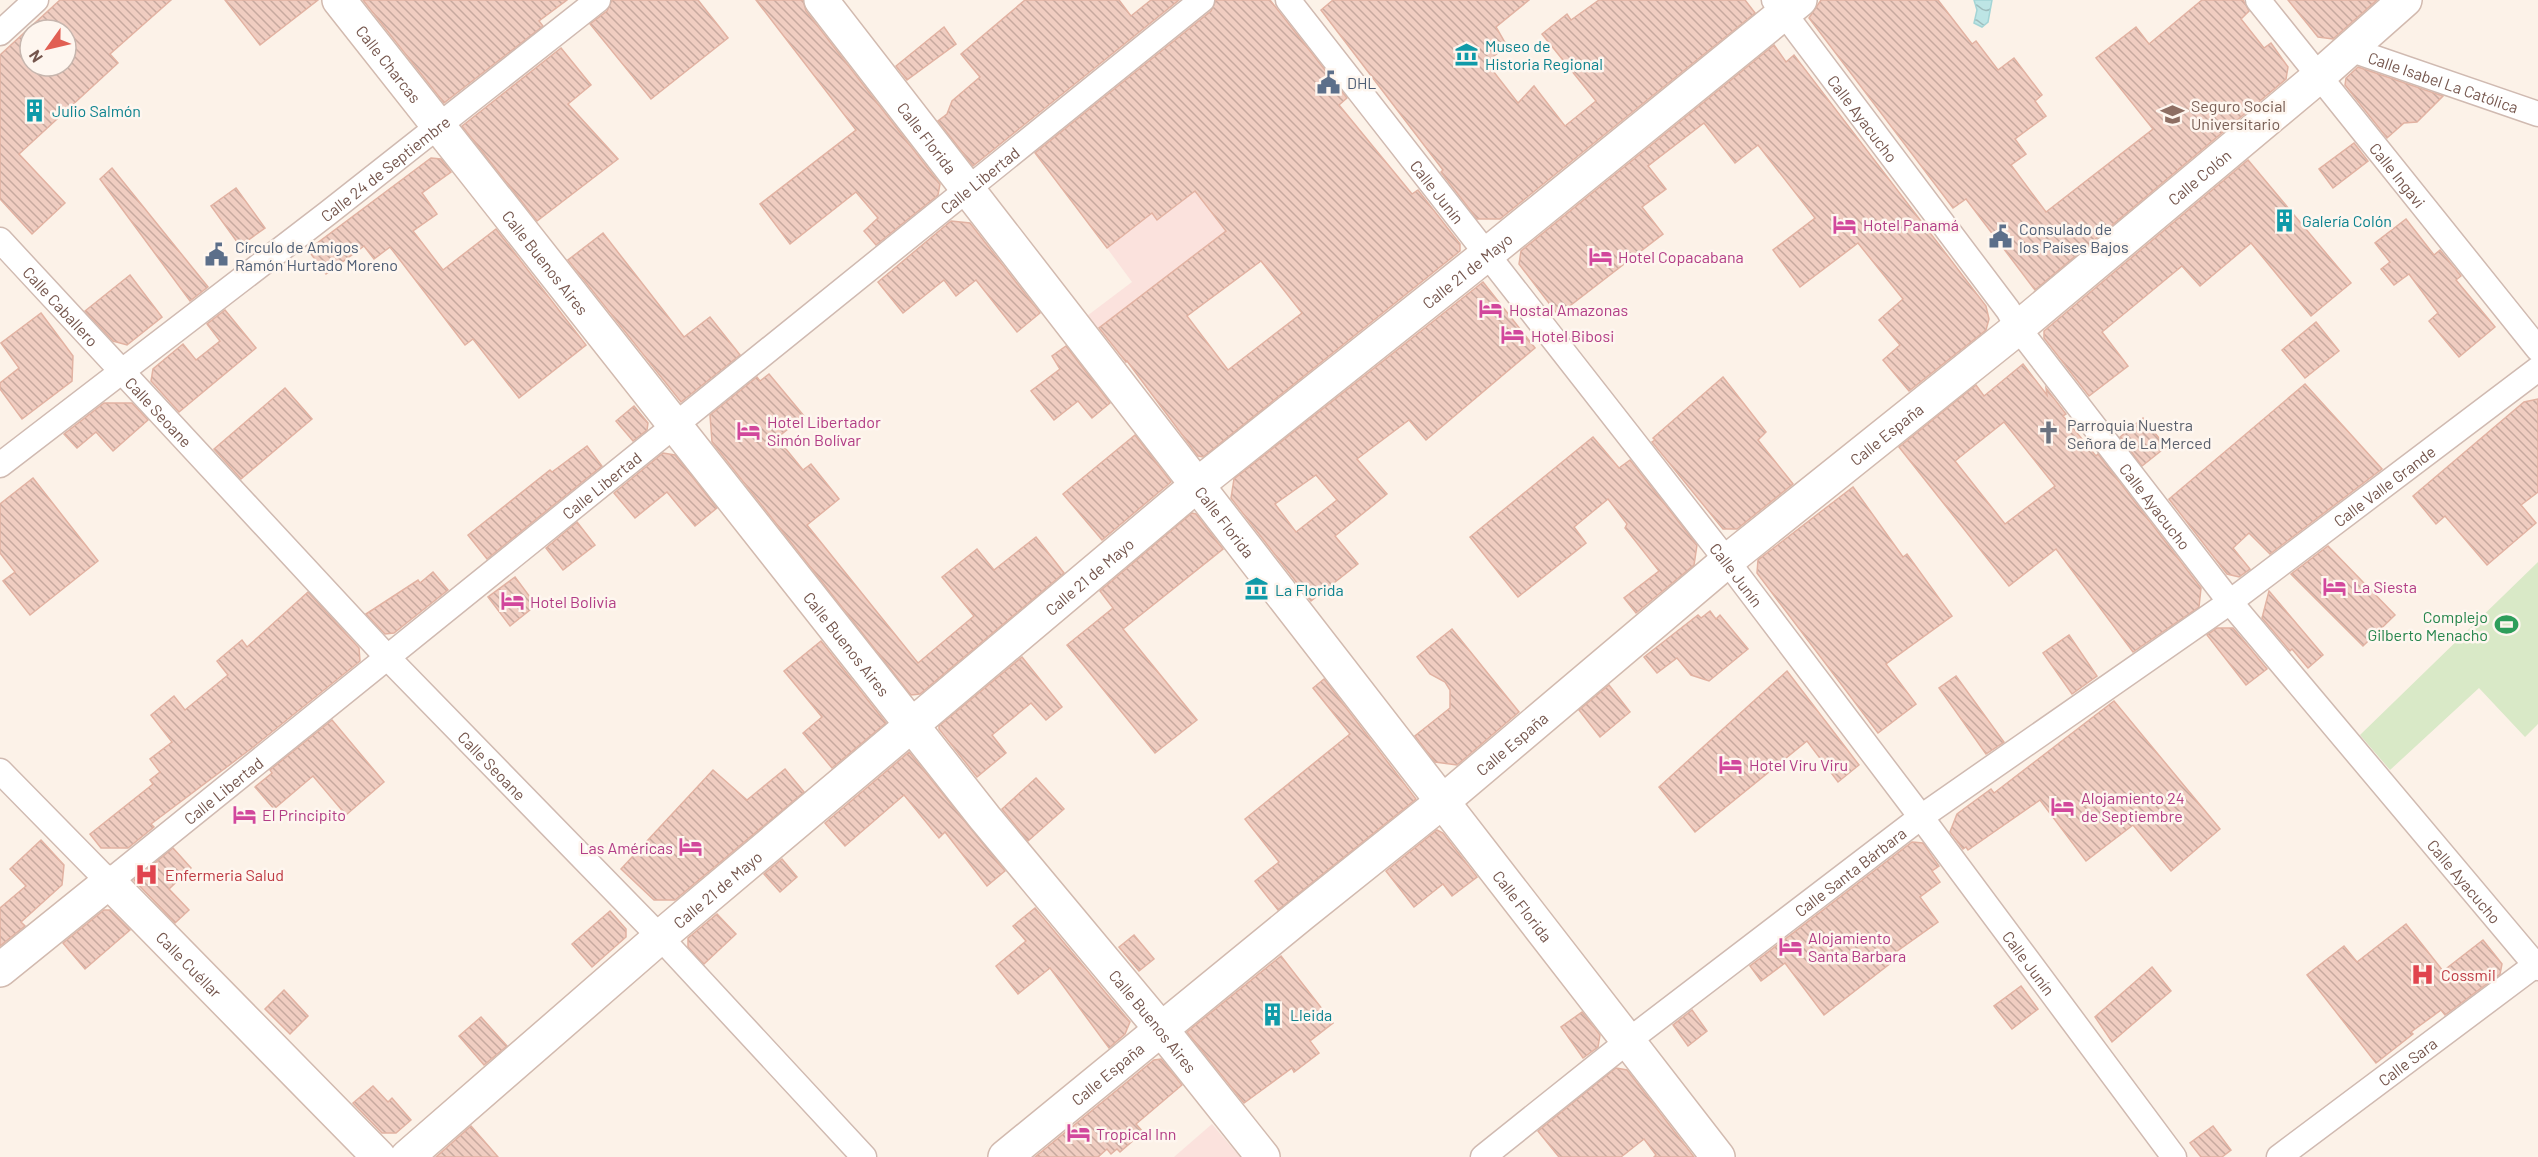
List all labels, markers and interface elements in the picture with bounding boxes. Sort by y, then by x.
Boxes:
north arrow [18,18,78,78]
street label: Calle Charcas [353,21,426,106]
place label: Museo de Historia Regional [1485,36,1603,73]
museum icon: Museo de Historia Regional [1454,41,1480,67]
text: N [24,47,46,66]
street label: Calle Isabel La Católica [2366,47,2521,116]
public building icon: DHL [1316,69,1342,95]
street label: Calle Ayacucho [1824,71,1902,165]
place label: DHL [1347,73,1376,92]
place label: Seguro Social Universitario [2191,96,2286,133]
building icon: Julio Salmón [21,97,47,123]
street label: Calle Florida [894,98,961,177]
place label: Julio Salmón [52,101,141,120]
school or university icon: Seguro Social Universitario [2160,101,2186,127]
street label: Calle 24 de Septiembre [316,111,453,225]
street label: Calle Ingavi [2366,138,2430,211]
street label: Calle Libertad [936,142,1023,217]
street label: Calle Colón [2164,145,2234,208]
street label: Calle Junín [1407,156,1468,227]
street label: Calle Buenos Aires [499,206,593,318]
building icon: Galería Colón [2271,207,2297,233]
hotel icon: Hotel Panamá [1832,211,1858,237]
place label: Galería Colón [2302,211,2392,230]
place label: Hotel Panamá [1863,215,1959,234]
place label: Consulado de los Países Bajos [2019,219,2129,256]
public building icon: Consulado de los Países Bajos [1988,224,2014,250]
street label: Calle 21 de Mayo [1418,228,1516,312]
place label: Círculo de Amigos Ramón Hurtado Moreno [235,237,398,274]
public building icon: Círculo de Amigos Ramón Hurtado Moreno [204,242,230,268]
hotel icon: Hotel Copacabana [1587,243,1613,269]
place label: Hotel Copacabana [1618,247,1744,266]
street label: Calle Caballero [20,262,103,350]
hotel icon: Hostal Amazonas [1478,296,1504,322]
place label: Hostal Amazonas [1509,300,1628,319]
hotel icon: Hotel Bibosi [1500,322,1526,348]
place label: Hotel Bibosi [1531,326,1614,345]
street label: Calle Seoane [122,373,196,451]
street label: Calle España [1846,399,1926,469]
place label: Hotel Libertador Simón Bolívar [767,412,881,449]
place label: Parroquia Nuestra Señora de La Merced [2067,415,2212,452]
hotel icon: Hotel Libertador Simón Bolívar [736,417,762,443]
church icon: Parroquia Nuestra Señora de La Merced [2036,420,2062,446]
street label: Calle Valle Grande [2329,441,2439,530]
street label: Calle Libertad [558,447,645,522]
street label: Calle Ayacucho [2116,459,2195,553]
street label: Calle Florida [1192,482,1259,561]
street label: Calle 21 de Mayo [1041,533,1137,619]
street label: Calle Junín [1707,539,1767,610]
hotel icon: La Siesta [2322,573,2348,599]
museum icon: La Florida [1244,576,1270,602]
place label: La Siesta [2353,577,2417,596]
place label: La Florida [1275,580,1344,599]
hotel icon: Hotel Bolivia [499,588,525,614]
street label: Calle Buenos Aires [800,588,894,699]
place label: Hotel Bolivia [530,592,616,611]
place label: Complejo Gilberto Menacho [2367,607,2488,644]
sports icon: Complejo Gilberto Menacho [2493,612,2519,638]
street label: Calle España [1472,708,1551,779]
street label: Calle Seoane [455,727,530,804]
hotel icon: Hotel Viru Viru [1718,751,1744,777]
street label: Calle Libertad [180,752,266,828]
place label: Hotel Viru Viru [1749,755,1848,774]
place label: Alojamiento 24 de Septiembre [2081,788,2185,825]
hotel icon: Alojamiento 24 de Septiembre [2050,793,2076,819]
hotel icon: El Principito [231,801,257,827]
place label: El Principito [262,805,346,824]
street label: Calle Santa Bárbara [1790,823,1909,920]
hotel icon: Las Américas [678,834,704,860]
street label: Calle Ayacucho [2424,835,2506,927]
place label: Las Américas [579,838,673,857]
street label: Calle 21 de Mayo [669,846,765,932]
hospital icon: Enfermeria Salud [134,861,160,887]
place label: Enfermeria Salud [165,865,284,884]
street label: Calle Florida [1490,866,1557,945]
street label: Calle Cuéllar [153,927,226,1001]
street label: Calle Junín [1999,927,2059,998]
place label: Alojamiento Santa Barbara [1808,928,1906,965]
hotel icon: Alojamiento Santa Barbara [1777,933,1803,959]
hospital icon: Cossmil [2410,961,2436,987]
street label: Calle Buenos Aires [1106,965,1201,1076]
place label: Cossmil [2441,965,2496,984]
building icon: Lleida [1259,1001,1285,1027]
place label: Lleida [1290,1005,1332,1024]
street label: Calle Sara [2374,1033,2440,1089]
street label: Calle España [1067,1038,1147,1109]
hotel icon: Tropical Inn [1065,1120,1091,1146]
place label: Tropical Inn [1096,1124,1176,1143]

